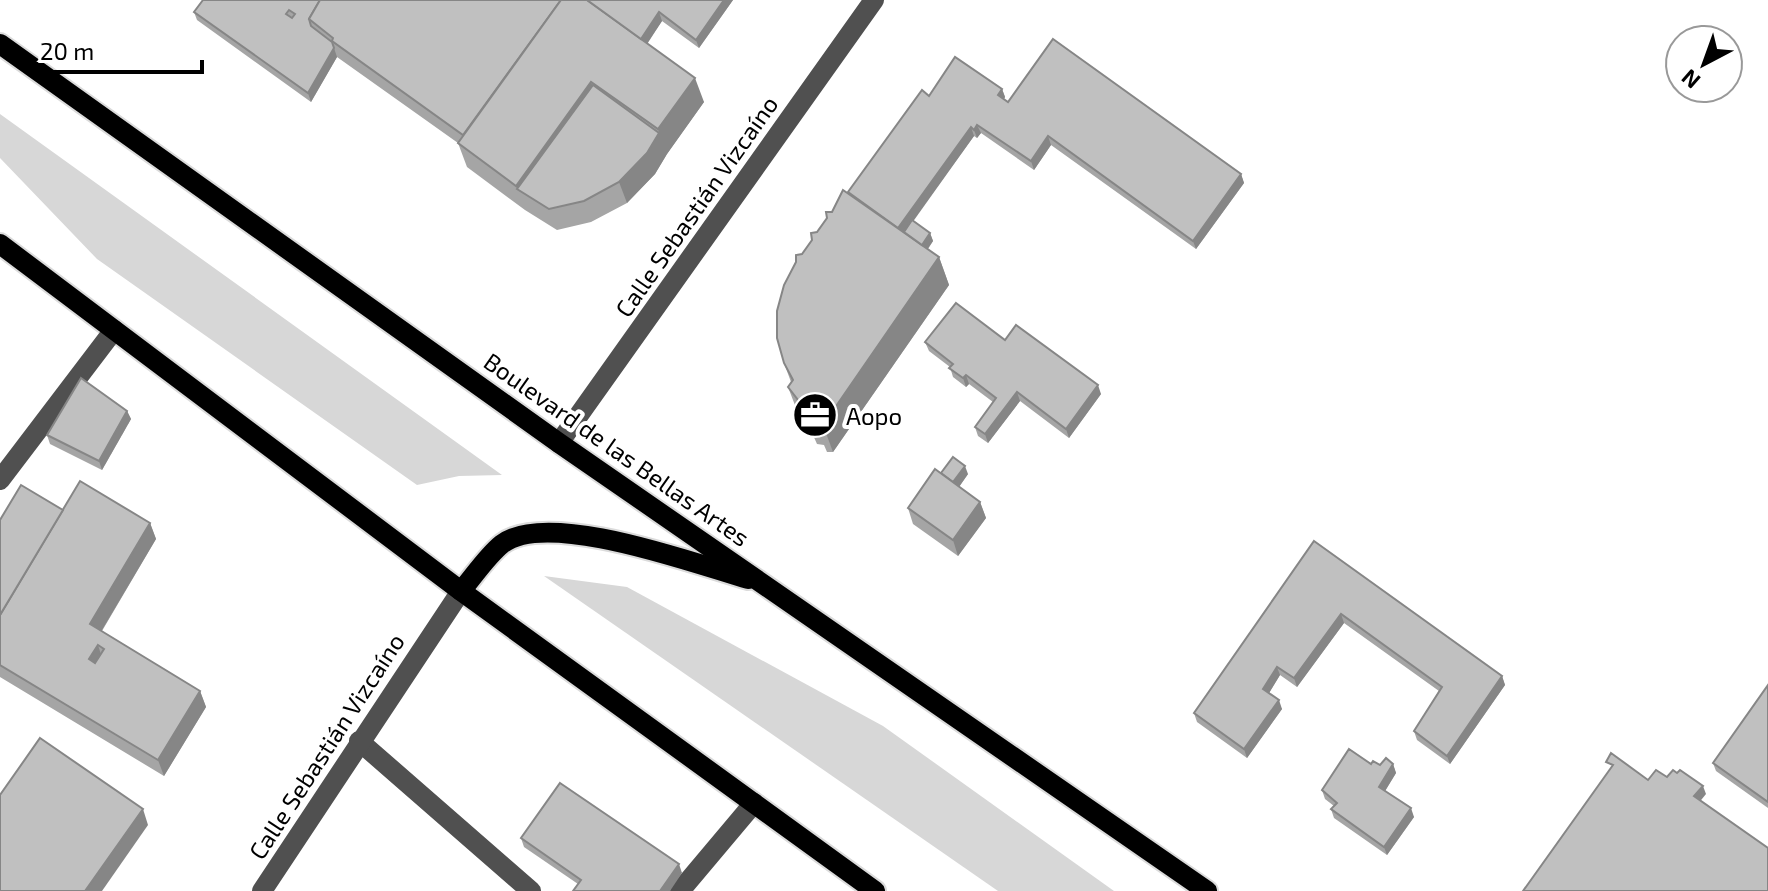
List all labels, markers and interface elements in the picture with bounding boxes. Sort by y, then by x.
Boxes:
scale bar [28,24,202,74]
north arrow [1664,24,1744,104]
text: 20 m [40,36,94,65]
text: N [1676,65,1705,95]
street label: Calle Sebastián Vizcaíno [609,90,783,322]
street label: Boulevard de las Bellas Artes [479,346,755,552]
office icon: Aopo [791,391,839,439]
place label: Aopo [846,401,902,430]
street label: Calle Sebastián Vizcaíno [242,628,410,864]

